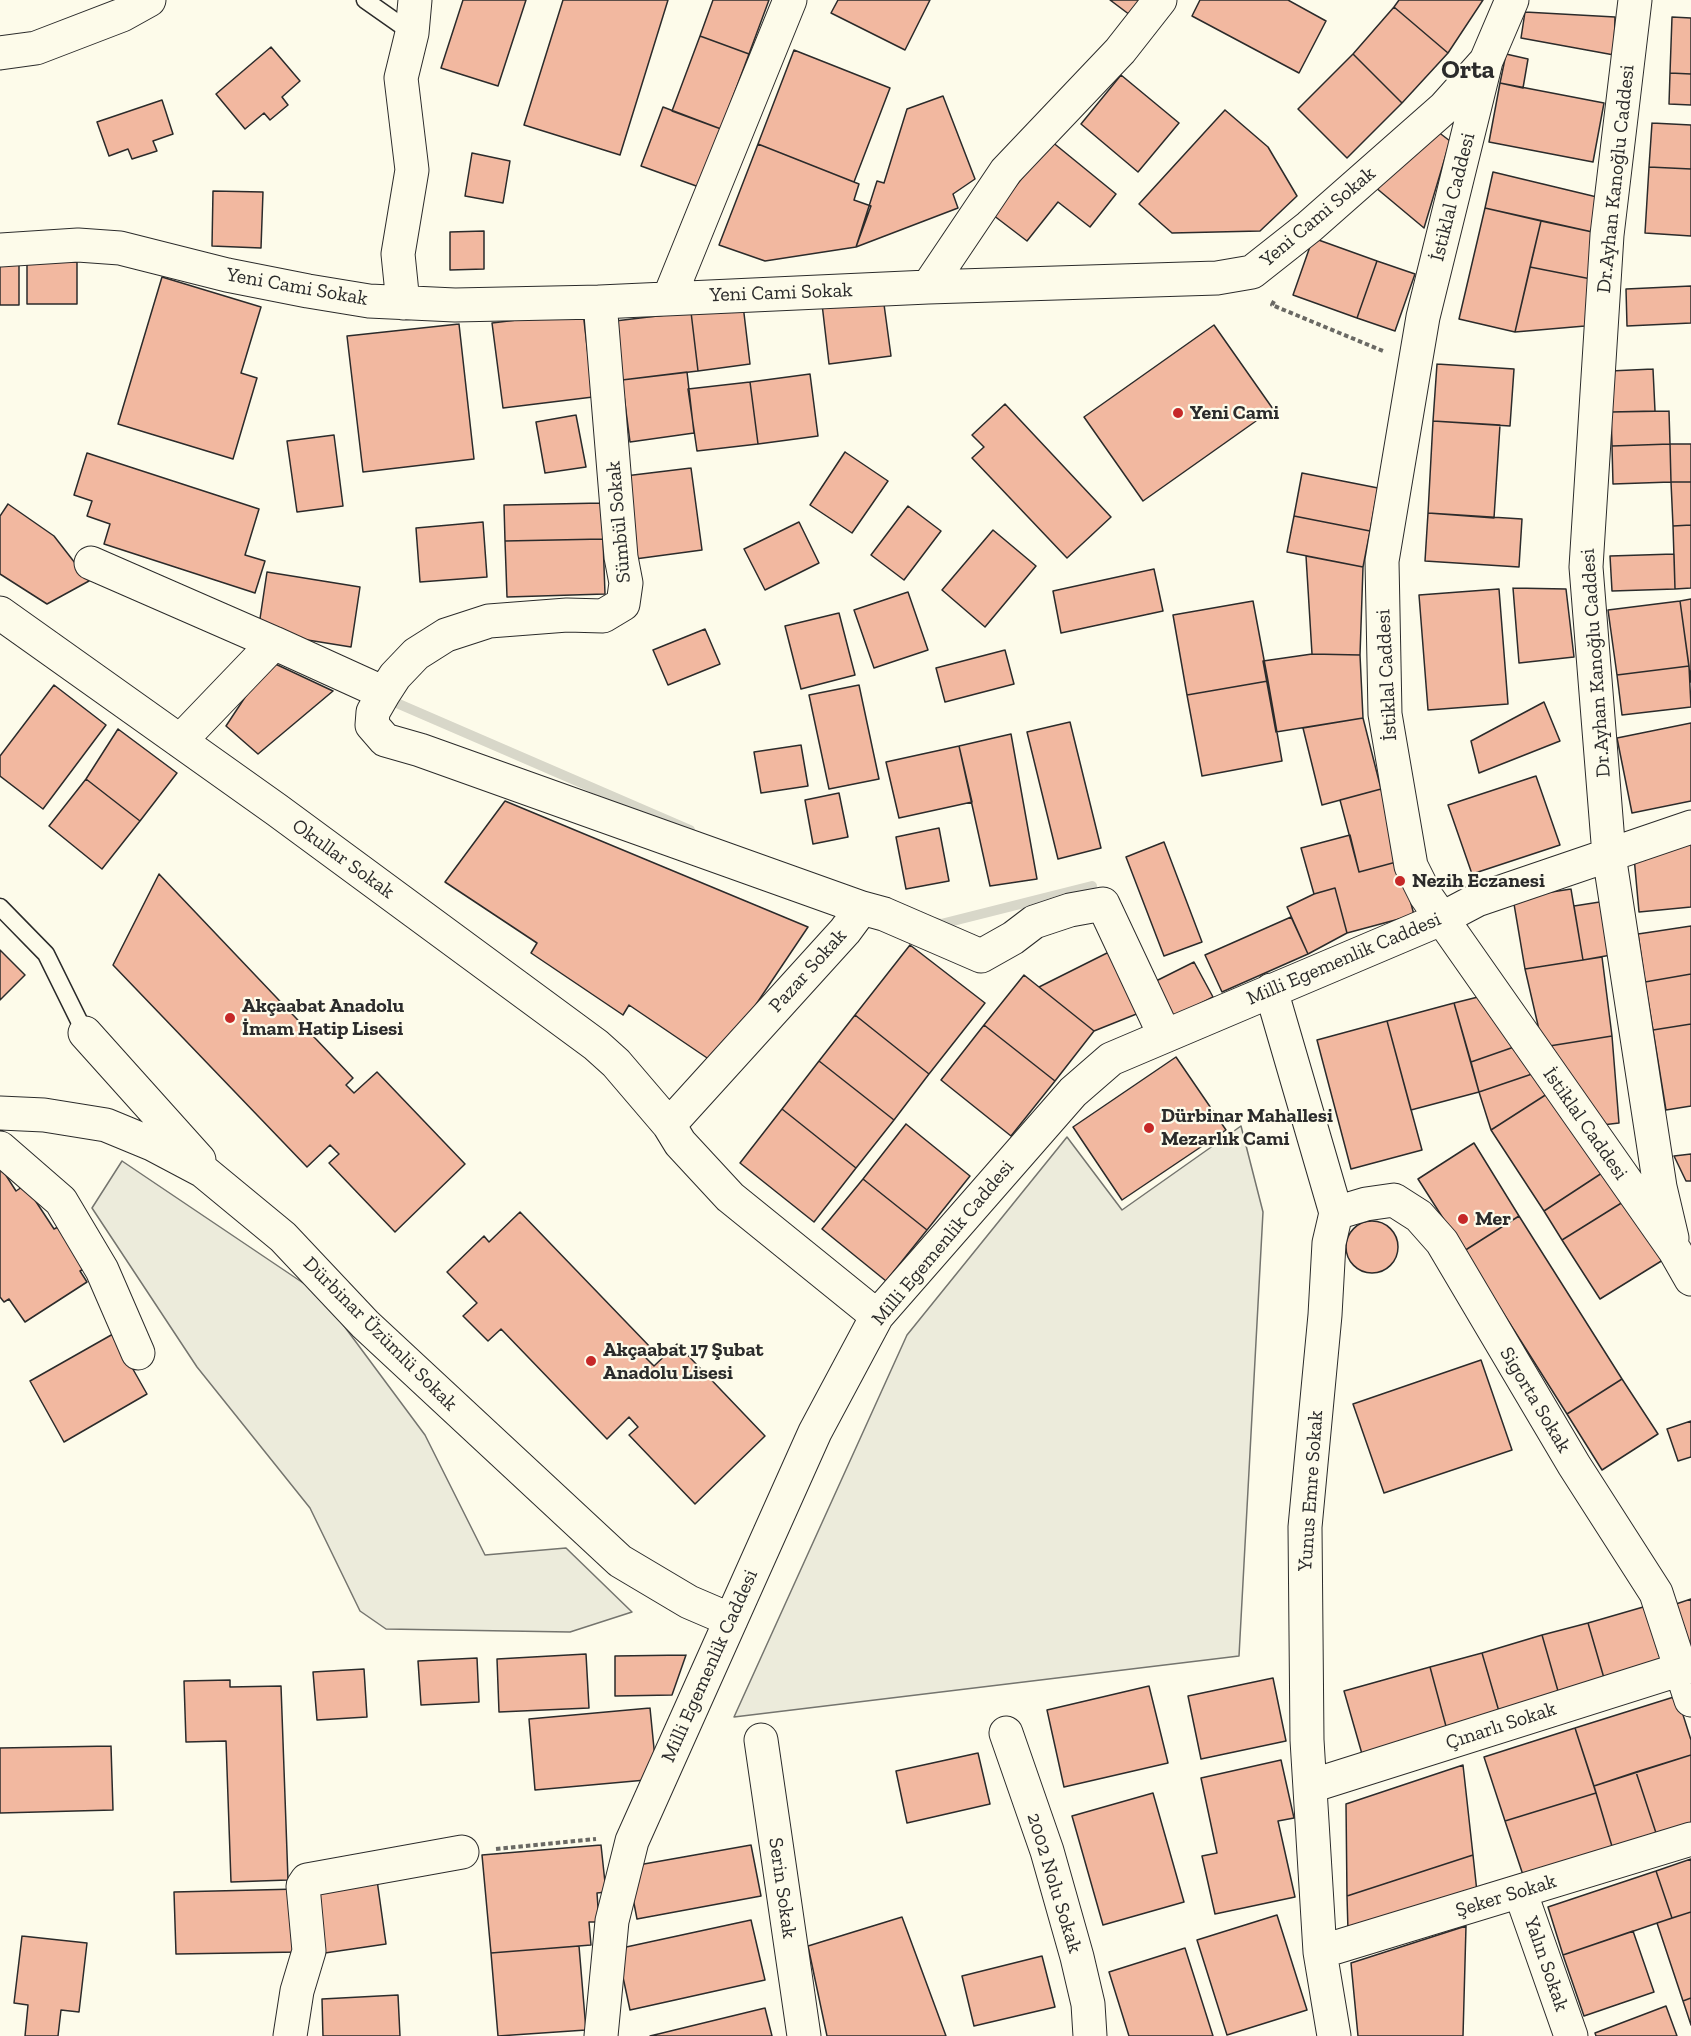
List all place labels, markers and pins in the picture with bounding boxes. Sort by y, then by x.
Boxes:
place label: Yeni Cami [1190,401,1279,425]
marker: Yeni Cami [1171,406,1185,420]
place label: Nezih Eczanesi [1412,869,1545,893]
marker: Nezih Eczanesi [1393,874,1407,888]
place label: Akçaabat Anadolu İmam Hatip Lisesi [242,994,404,1041]
marker: Akçaabat Anadolu İmam Hatip Lisesi [223,1011,237,1025]
place label: Dürbinar Mahallesi Mezarlık Cami [1161,1104,1333,1151]
marker: Dürbinar Mahallesi Mezarlık Cami [1142,1121,1156,1135]
place label: Mer [1475,1207,1511,1231]
marker: Mer [1456,1212,1470,1226]
place label: Akçaabat 17 Şubat Anadolu Lisesi [603,1338,763,1385]
marker: Akçaabat 17 Şubat Anadolu Lisesi [584,1354,598,1368]

